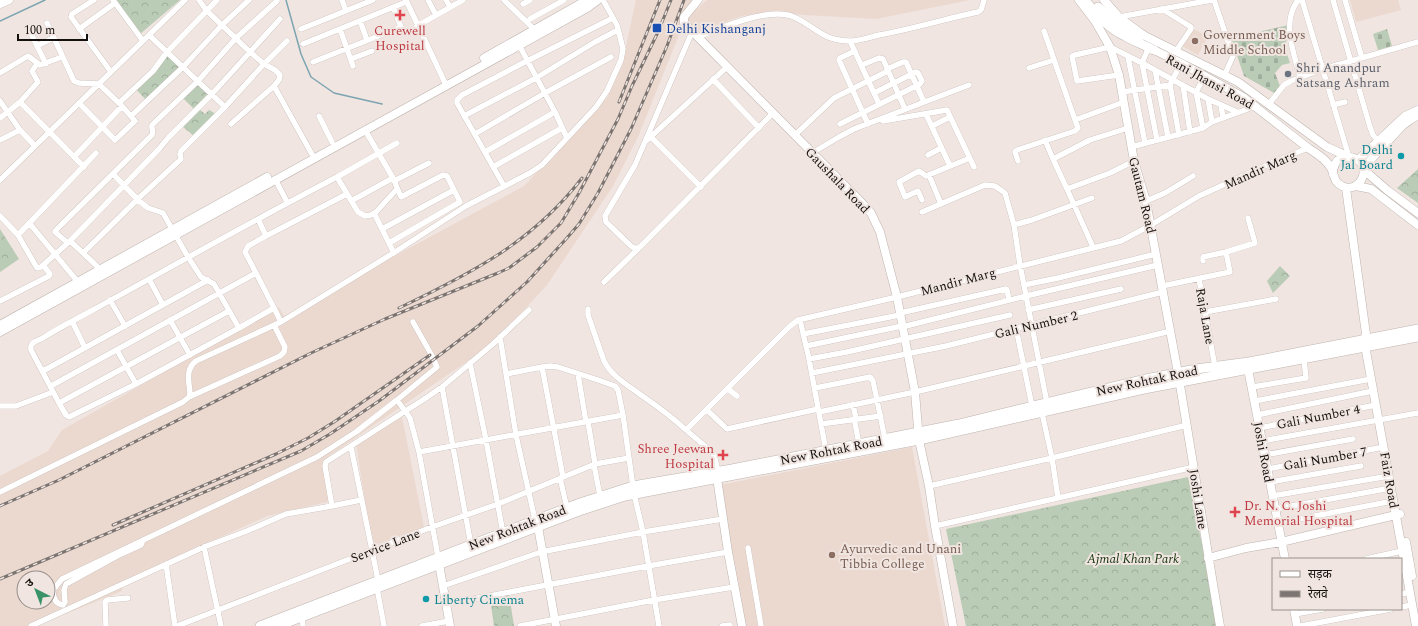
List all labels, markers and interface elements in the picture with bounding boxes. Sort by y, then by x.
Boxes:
marker: Curewell Hospital [394,9,406,21]
scale bar [18,16,87,42]
place label: Delhi Kishanganj [666,19,766,39]
text: 100 m [24,21,55,40]
place label: Curewell Hospital [374,21,426,56]
marker: Delhi Kishanganj [651,22,663,34]
place label: Government Boys Middle School [1203,25,1306,60]
marker: Government Boys Middle School [1190,36,1200,46]
street label: Rani Jhansi Road [1162,49,1257,114]
place label: Shri Anandpur Satsang Ashram [1296,58,1390,93]
marker: Shri Anandpur Satsang Ashram [1283,69,1293,79]
place label: Delhi Jal Board [1340,140,1393,175]
street label: Gaushala Road [800,143,874,218]
street label: Mandir Marg [1221,145,1300,195]
marker: Delhi Jal Board [1396,151,1406,161]
street label: Gautam Road [1123,155,1161,236]
street label: Mandir Marg [918,262,998,302]
street label: Raja Lane [1190,286,1220,346]
street label: Gali Number 2 [993,306,1080,344]
street label: New Rohtak Road [1094,360,1200,402]
street label: Gali Number 4 [1275,399,1362,435]
street label: Joshi Road [1247,420,1279,484]
street label: New Rohtak Road [778,431,884,471]
place label: Shree Jeewan Hospital [637,439,714,474]
street label: Gali Number 7 [1282,442,1369,476]
marker: Shree Jeewan Hospital [717,449,729,461]
street label: Faiz Road [1374,450,1404,510]
street label: Joshi Lane [1183,468,1213,531]
place label: Dr. N. C. Joshi Memorial Hospital [1244,496,1353,531]
street label: New Rohtak Road [465,500,569,556]
marker: Dr. N. C. Joshi Memorial Hospital [1229,506,1241,518]
street label: Service Lane [348,523,423,568]
place label: Ayurvedic and Unani Tibbia College [840,539,961,574]
park label: Ajmal Khan Park [1086,549,1179,569]
marker: Ayurvedic and Unani Tibbia College [827,550,837,560]
legend [1272,558,1402,610]
text: सड़क [1308,565,1333,584]
north arrow [16,570,56,610]
text: उ [22,574,38,591]
text: रेलवे [1308,585,1328,604]
place label: Liberty Cinema [434,590,525,610]
marker: Liberty Cinema [421,594,431,604]

